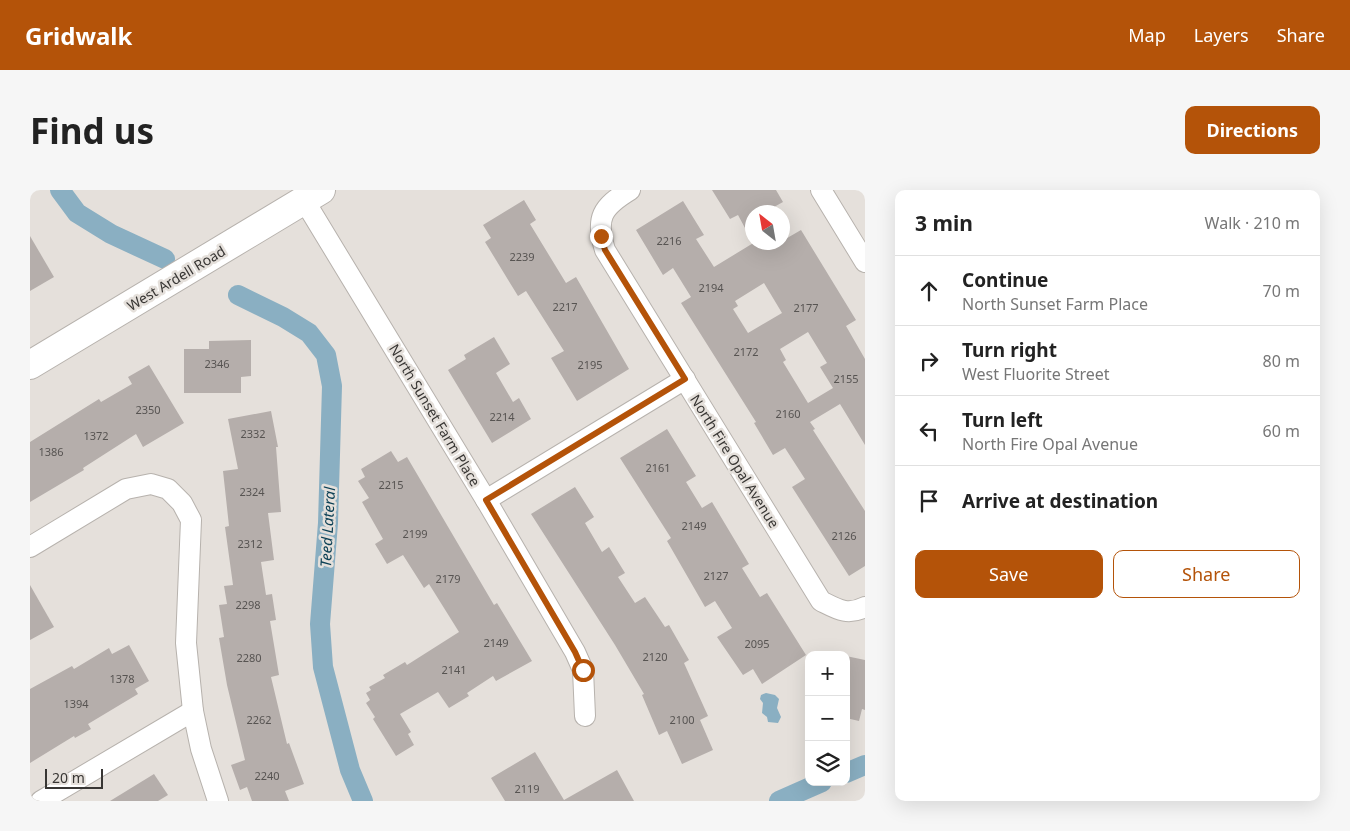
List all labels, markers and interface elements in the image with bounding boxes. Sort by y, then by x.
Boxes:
text: Gridwalk [25,19,132,52]
text: Map [1128,23,1166,47]
text: Layers [1194,23,1249,47]
text: Share [1277,23,1325,47]
button: Directions [1185,106,1320,154]
text: Find us [30,107,154,154]
north arrow [745,205,790,250]
text: 3 min [915,209,973,237]
text: Walk · 210 m [1205,212,1300,234]
route end [590,225,613,248]
house number: 2216 [656,233,682,248]
street label: West Ardell Road [123,241,229,315]
house number: 2239 [509,249,535,264]
text: Continue [962,267,1048,293]
icon: ahead [915,277,943,305]
house number: 2194 [698,280,724,295]
text: 70 m [1263,280,1300,302]
text: North Sunset Farm Place [962,293,1148,315]
house number: 2217 [552,299,578,314]
house number: 2177 [793,300,819,315]
text: Turn right [962,337,1057,363]
street label: North Sunset Farm Place [385,340,485,490]
house number: 2172 [733,344,759,359]
icon: right [915,347,943,375]
text: 80 m [1263,350,1300,372]
house number: 2346 [204,356,230,371]
house number: 2195 [577,357,603,372]
text: West Fluorite Street [962,363,1110,385]
house number: 2155 [833,371,859,386]
street label: North Fire Opal Avenue [686,391,784,531]
house number: 2350 [135,402,161,417]
house number: 2160 [775,406,801,421]
text: Turn left [962,407,1043,433]
house number: 2214 [489,409,515,424]
icon: left [915,417,943,445]
text: 60 m [1263,420,1300,442]
house number: 2332 [240,426,266,441]
house number: 1372 [83,428,109,443]
text: North Fire Opal Avenue [962,433,1138,455]
house number: 1386 [38,444,64,459]
house number: 2161 [645,460,671,475]
house number: 2215 [378,477,404,492]
house number: 2324 [239,484,265,499]
water label: Teed Lateral [315,485,339,568]
icon: arrive [915,487,943,515]
text: Arrive at destination [962,488,1158,514]
house number: 2149 [681,518,707,533]
house number: 2199 [402,526,428,541]
house number: 2126 [831,528,857,543]
house number: 2312 [237,536,263,551]
button: Save [915,550,1103,598]
button: Share [1113,550,1300,598]
house number: 2127 [703,568,729,583]
house number: 2179 [435,571,461,586]
house number: 2298 [235,597,261,612]
house number: 2149 [483,635,509,650]
house number: 2095 [744,636,770,651]
house number: 2120 [642,649,668,664]
house number: 2280 [236,650,262,665]
map controls [805,651,850,786]
button: + [805,651,850,696]
route start [572,659,595,682]
house number: 2141 [441,662,467,677]
house number: 1378 [109,671,135,686]
house number: 1394 [63,696,89,711]
button: − [805,696,850,741]
house number: 2262 [246,712,272,727]
house number: 2100 [669,712,695,727]
button: layers [805,741,850,786]
scale bar [45,766,102,789]
text: 20 m [52,768,85,787]
house number: 2240 [254,768,280,783]
house number: 2119 [514,781,540,796]

